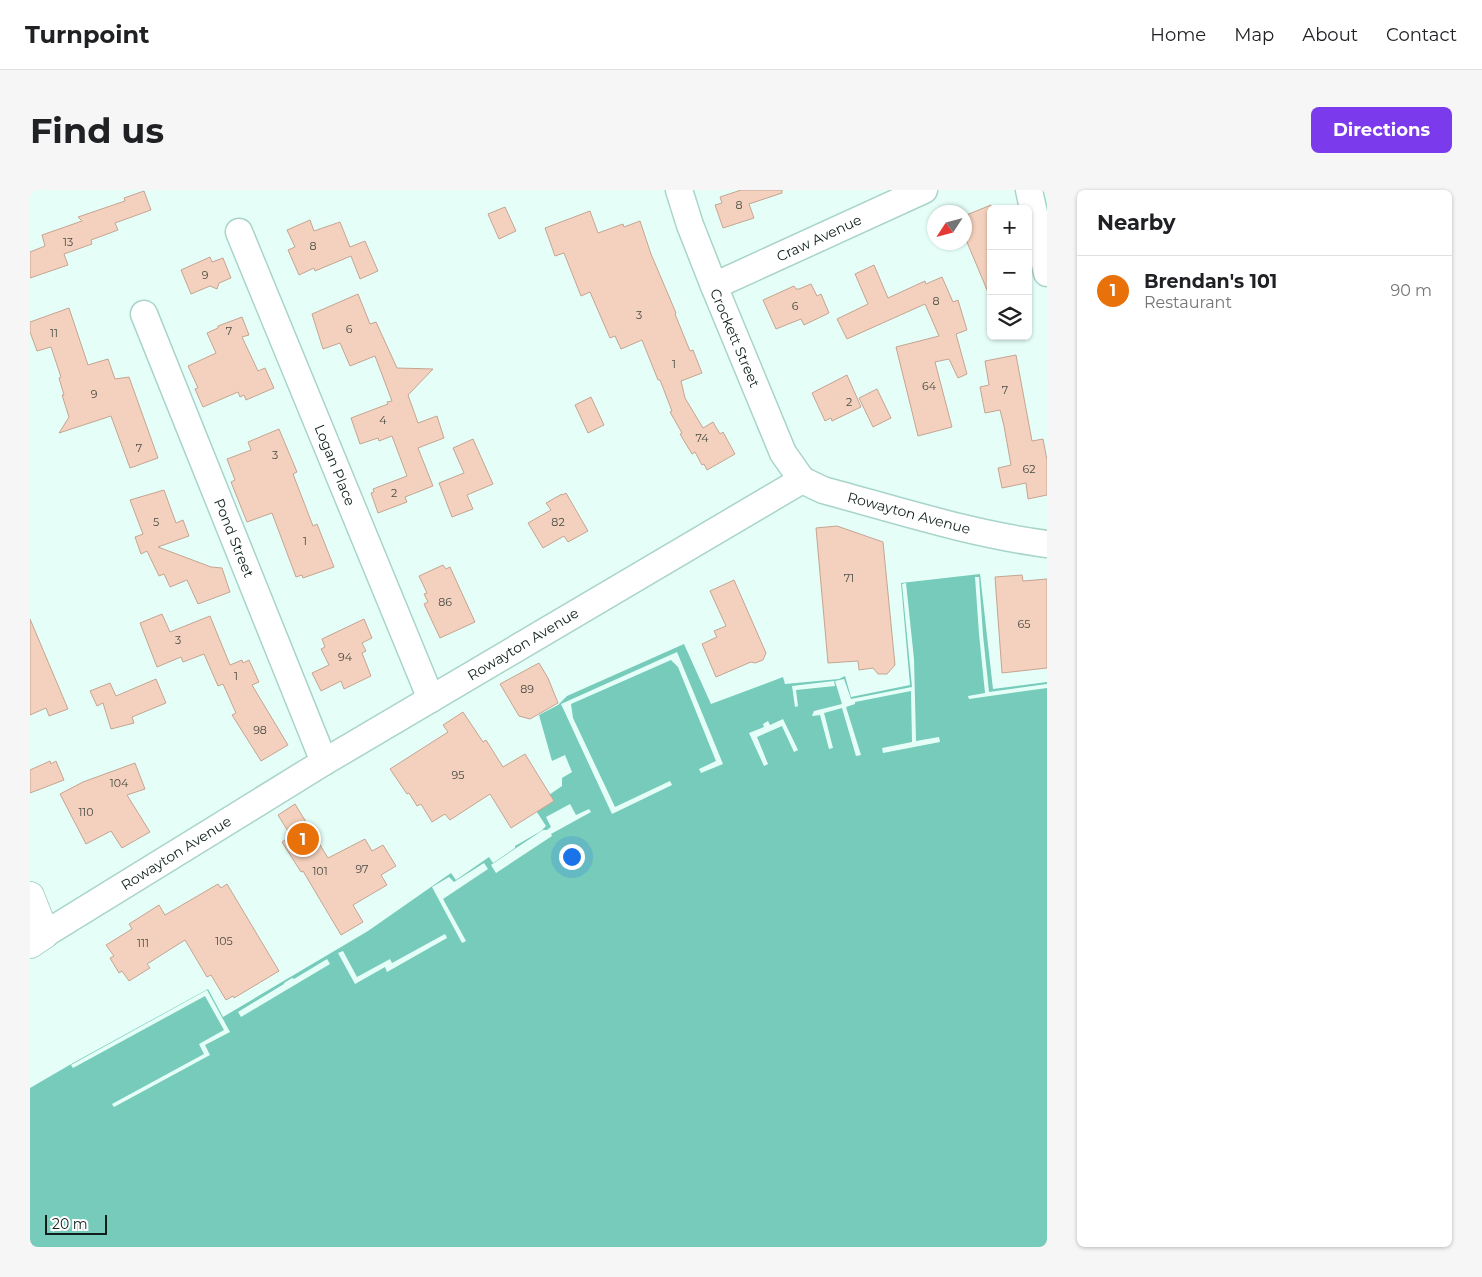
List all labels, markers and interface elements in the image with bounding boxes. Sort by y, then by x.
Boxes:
text: Turnpoint [25,20,149,49]
text: Home [1150,24,1206,46]
text: Map [1234,24,1274,46]
text: About [1302,24,1358,46]
text: Contact [1386,24,1457,46]
button: Directions [1311,107,1452,153]
text: Find us [30,109,164,152]
house number: 8 [735,198,743,212]
north arrow [927,205,972,250]
map controls [987,205,1032,340]
button: + [987,205,1032,250]
street label: Craw Avenue [774,210,864,266]
text: Nearby [1097,210,1176,235]
house number: 13 [63,235,73,249]
house number: 8 [309,239,317,253]
button: − [987,250,1032,295]
house number: 9 [202,268,209,282]
text: Brendan's 101 [1144,270,1277,293]
text: 1 [1110,281,1116,300]
text: 90 m [1390,281,1432,300]
street label: Crockett Street [706,286,764,390]
text: Restaurant [1144,293,1232,312]
house number: 8 [932,294,940,308]
button: layers [987,295,1032,340]
house number: 6 [792,299,799,313]
house number: 3 [636,308,642,322]
house number: 6 [346,322,353,336]
house number: 7 [226,324,232,338]
house number: 11 [50,326,58,340]
house number: 1 [672,357,676,371]
house number: 64 [922,379,937,393]
house number: 7 [1002,383,1008,397]
house number: 9 [91,387,98,401]
house number: 2 [846,395,852,409]
house number: 4 [379,413,387,427]
street label: Logan Place [311,422,359,508]
house number: 74 [695,431,709,445]
house number: 7 [136,441,142,455]
house number: 3 [272,448,278,462]
house number: 62 [1023,462,1035,476]
house number: 2 [391,486,397,500]
street label: Rowayton Avenue [846,488,972,538]
street label: Pond Street [210,496,258,580]
house number: 5 [153,515,159,529]
house number: 82 [551,515,565,529]
house number: 1 [303,534,307,548]
house number: 71 [844,571,854,585]
house number: 86 [438,595,452,609]
street label: Rowayton Avenue [464,604,582,684]
house number: 65 [1018,617,1030,631]
house number: 3 [175,633,181,647]
house number: 94 [338,650,353,664]
house number: 1 [234,669,238,683]
house number: 89 [520,682,534,696]
house number: 98 [253,723,267,737]
house number: 95 [452,768,464,782]
house number: 104 [110,776,129,790]
house number: 110 [78,805,94,819]
street label: Rowayton Avenue [118,812,234,894]
pin: 1 [287,820,319,858]
your location [559,844,585,870]
house number: 97 [355,862,369,876]
house number: 101 [312,864,328,878]
house number: 105 [215,934,233,948]
house number: 111 [137,936,149,950]
scale bar [45,1212,108,1235]
text: 20 m [52,1215,88,1233]

